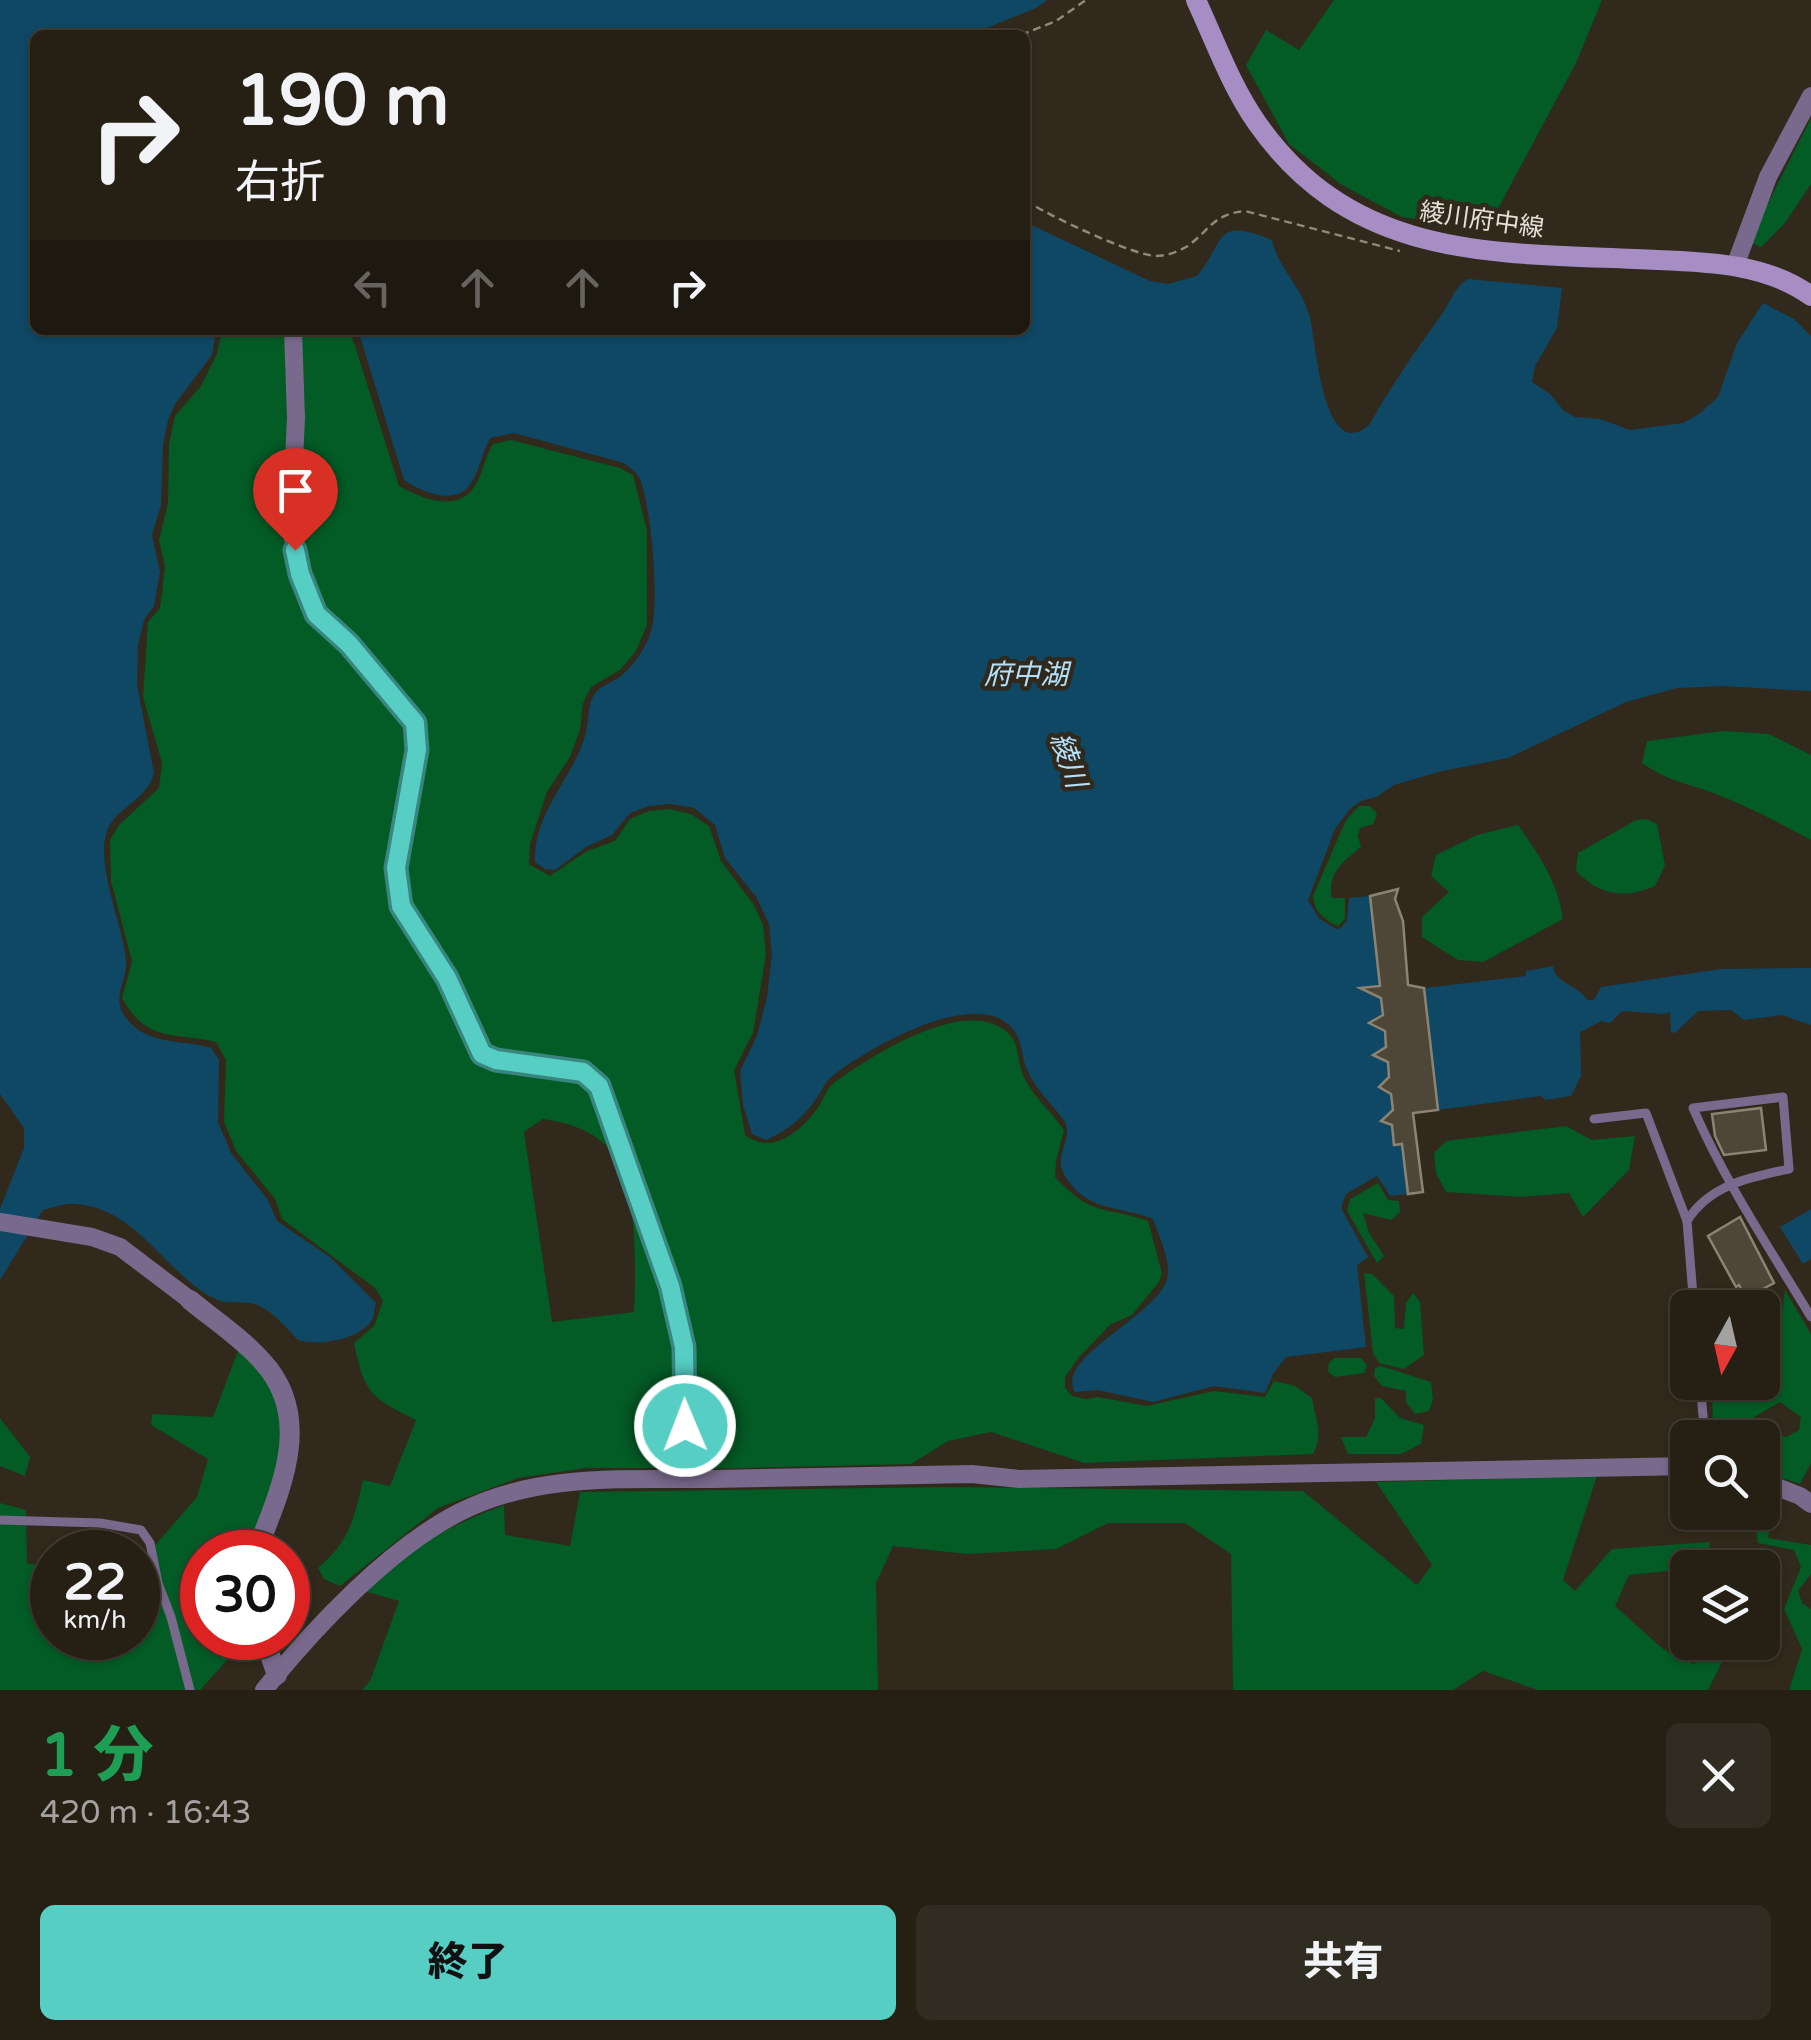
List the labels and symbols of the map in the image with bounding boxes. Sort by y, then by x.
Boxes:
street label: 綾川府中線 [1418,196,1546,244]
pin [253,448,338,551]
water label: 府中湖 [984,658,1072,692]
water label: 綾川 [1043,728,1094,795]
north arrow [1670,1290,1780,1400]
position arrow [633,1374,737,1478]
speed limit sign: 30 [180,1530,310,1660]

